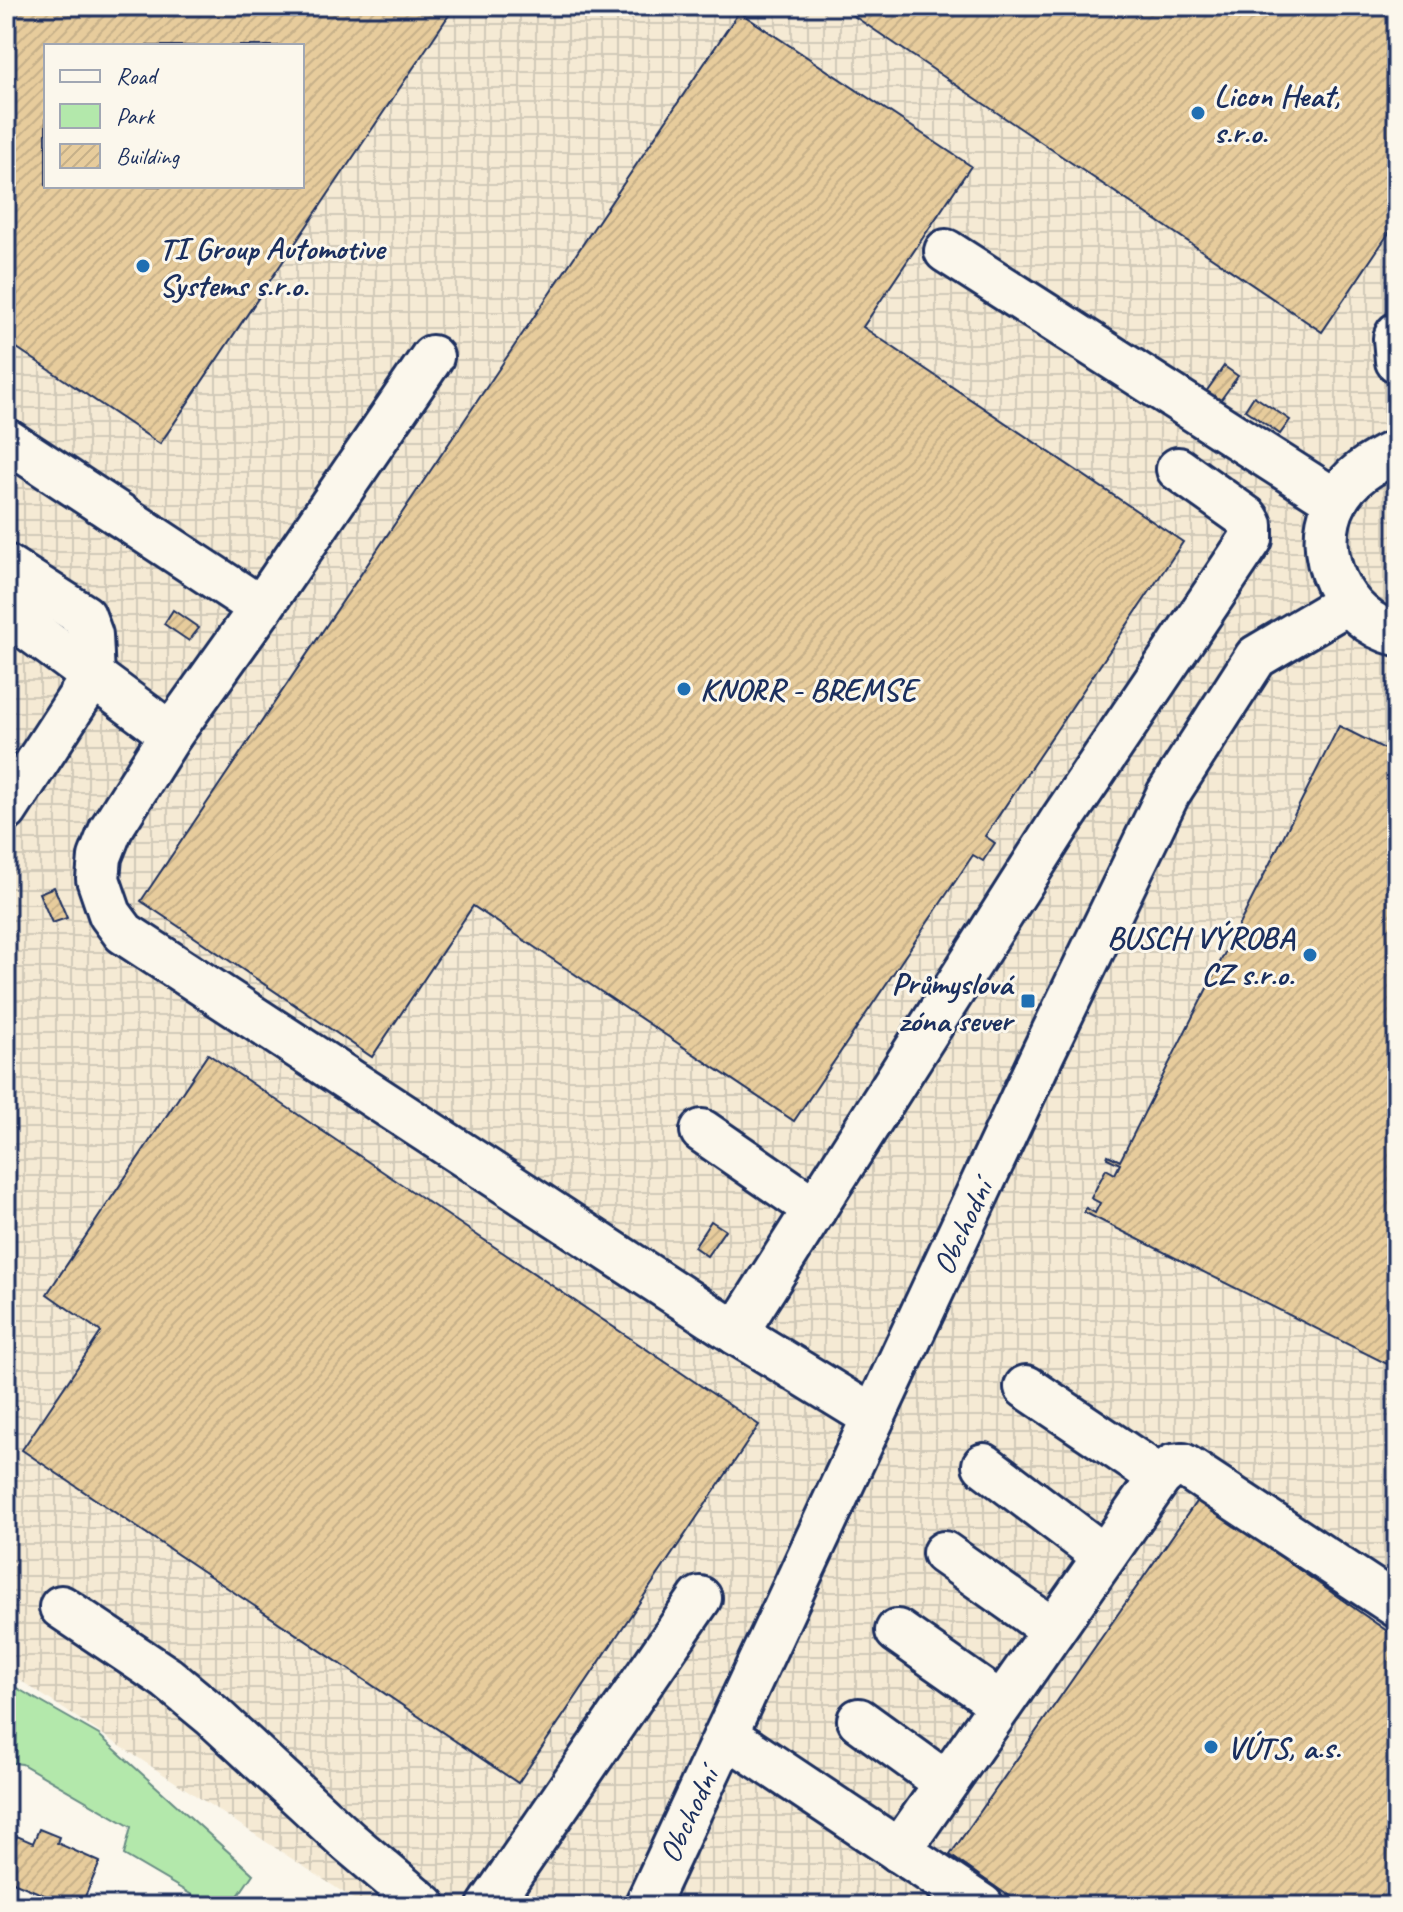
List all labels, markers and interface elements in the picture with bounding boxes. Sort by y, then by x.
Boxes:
legend [44,44,304,188]
text: Road [116,61,160,91]
place label: Licon Heat, s.r.o. [1214,75,1340,153]
text: Park [116,101,156,131]
marker: Licon Heat, s.r.o. [1189,104,1207,122]
text: Building [116,141,181,171]
place label: TI Group Automotive Systems s.r.o. [159,228,387,306]
marker: TI Group Automotive Systems s.r.o. [134,257,152,275]
place label: KNORR - BREMSE [700,669,921,710]
marker: KNORR - BREMSE [675,680,693,698]
place label: BUSCH VÝROBA CZ s.r.o. [1107,917,1296,995]
marker: BUSCH VÝROBA CZ s.r.o. [1301,946,1319,964]
place label: Průmyslová zóna sever [891,963,1015,1041]
marker: Průmyslová zóna sever [1019,992,1037,1010]
street label: Obchodní [923,1168,1005,1281]
place label: VÚTS, a.s. [1227,1727,1341,1768]
marker: VÚTS, a.s. [1202,1738,1220,1756]
street label: Obchodní [649,1756,731,1869]

